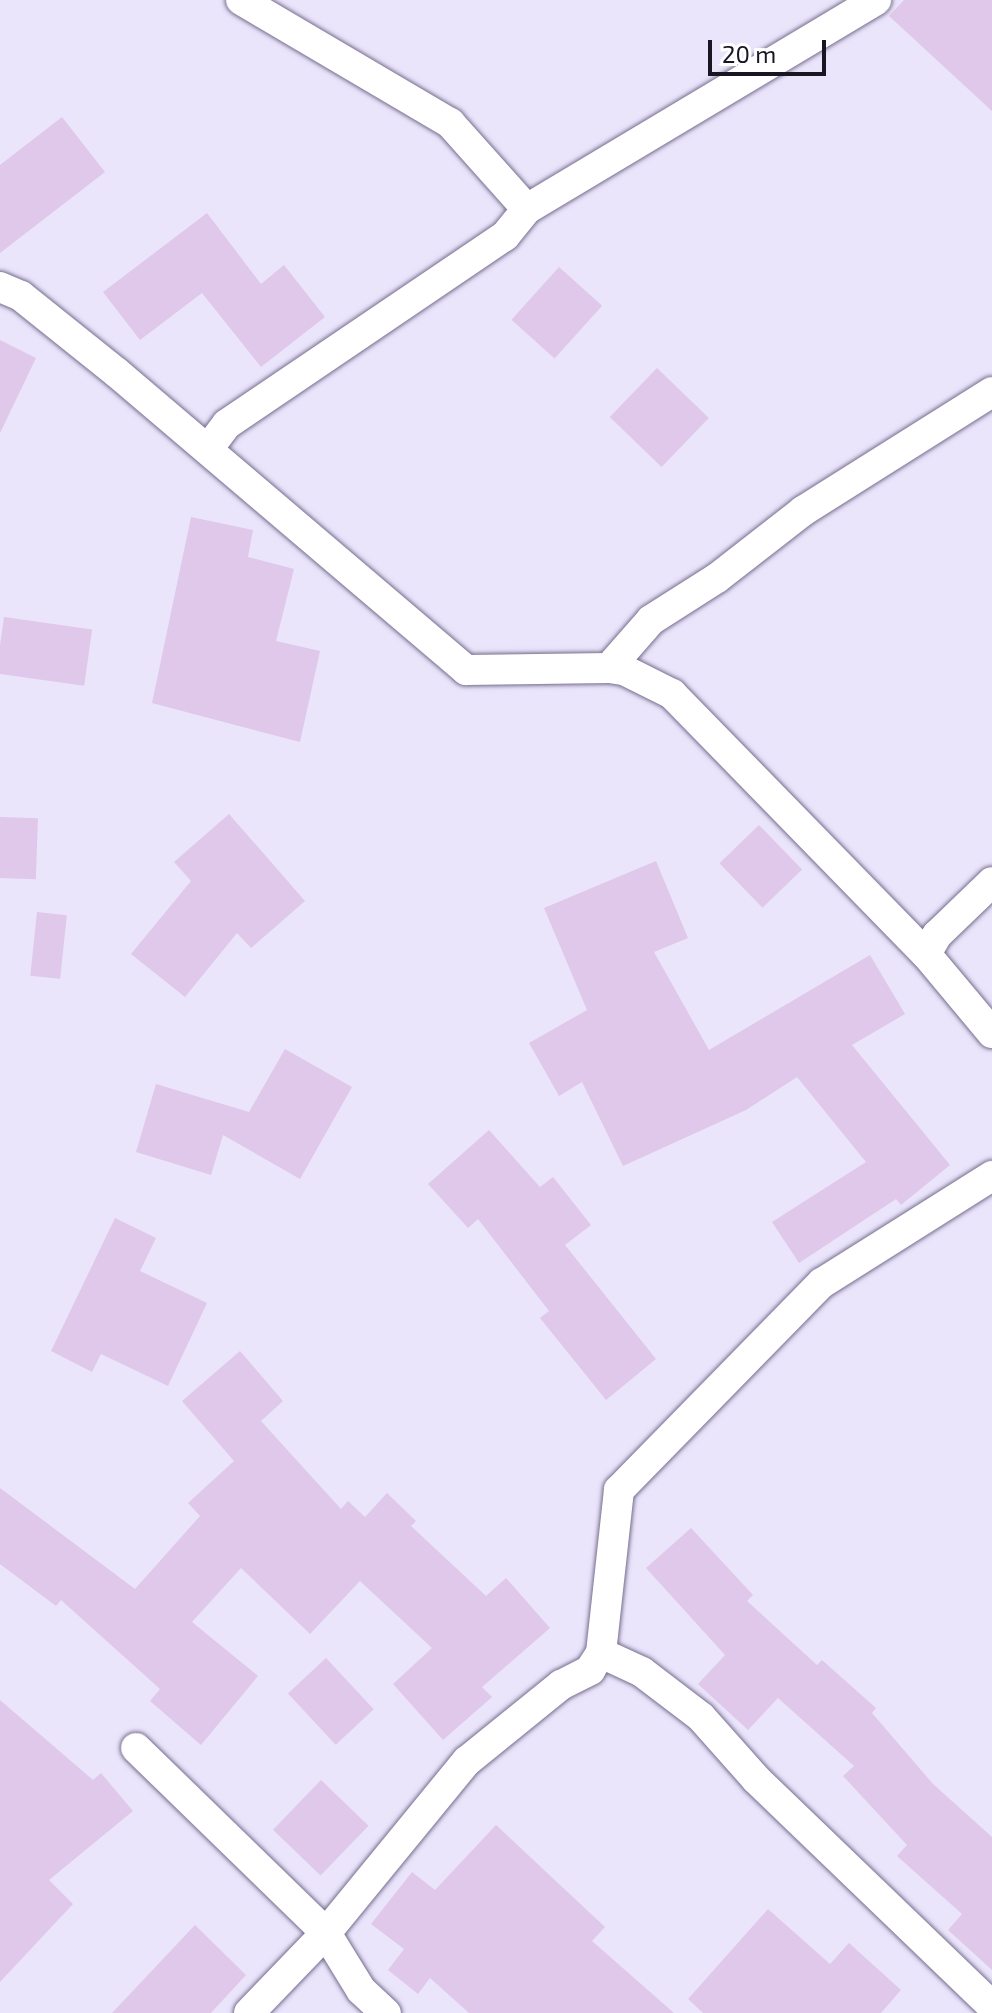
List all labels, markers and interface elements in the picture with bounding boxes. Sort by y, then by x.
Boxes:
scale bar [712,24,830,74]
text: 20 m [722,39,776,68]

